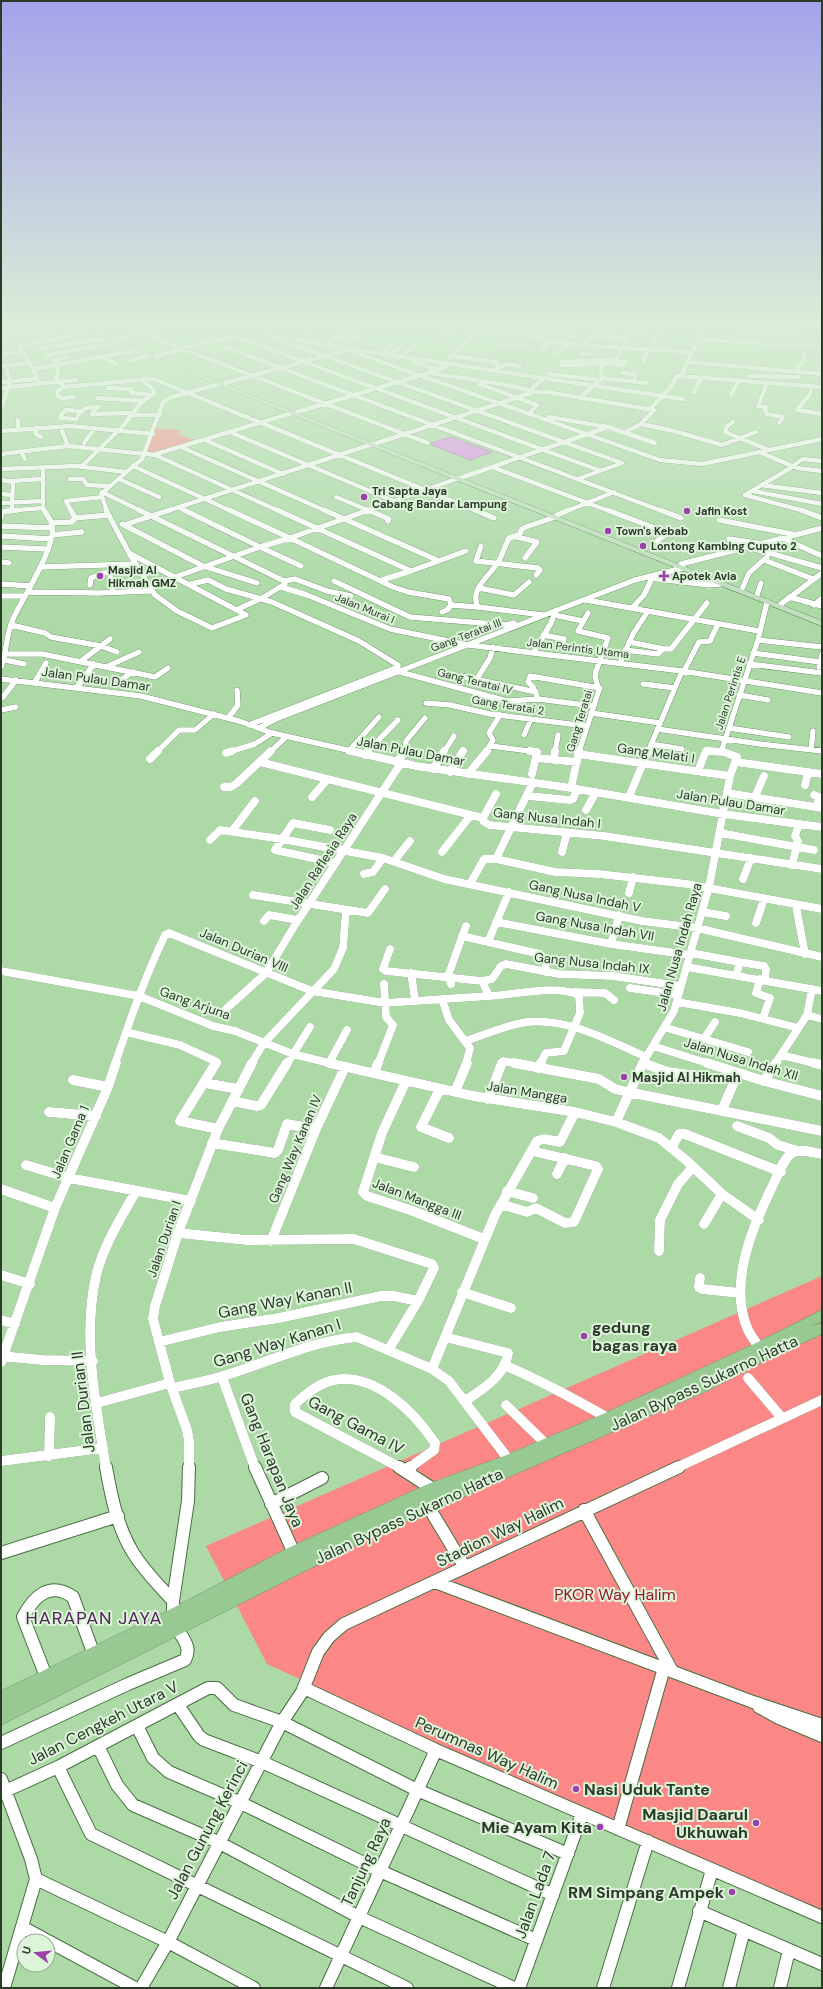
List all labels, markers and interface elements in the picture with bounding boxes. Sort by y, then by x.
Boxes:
place label: Tri Sapta Jaya Cabang Bandar Lampung [372,484,508,511]
marker: Tri Sapta Jaya Cabang Bandar Lampung [359,492,369,502]
place label: Jafin Kost [695,504,748,518]
marker: Jafin Kost [682,506,692,516]
place label: Town's Kebab [616,524,688,538]
marker: Town's Kebab [603,526,613,536]
place label: Lontong Kambing Cuputo 2 [651,539,797,553]
marker: Lontong Kambing Cuputo 2 [638,541,648,551]
place label: Masjid Al Hikmah GMZ [108,563,176,590]
place label: Apotek Avia [672,569,737,583]
marker: Masjid Al Hikmah GMZ [95,571,105,581]
marker: Apotek Avia [659,571,669,581]
street label: Jalan Murai I [333,590,397,626]
street label: Gang Teratai III [429,615,503,655]
street label: Jalan Perintis Utama [526,635,630,661]
street label: Jalan Perintis E [712,655,748,731]
street label: Jalan Pulau Damar [40,663,152,695]
street label: Gang Teratai IV [436,665,515,697]
street label: Gang Teratai [563,688,595,754]
street label: Gang Teratai 2 [471,692,545,718]
street label: Jalan Pulau Damar [355,732,467,770]
street label: Gang Melati I [616,739,696,767]
street label: Jalan Pulau Damar [675,785,787,819]
street label: Gang Nusa Indah I [492,804,602,832]
street label: Jalan Raflesia Raya [285,809,361,913]
street label: Gang Nusa Indah V [528,876,643,916]
street label: Jalan Nusa Indah Raya [653,881,705,1013]
street label: Gang Nusa Indah VII [534,907,656,945]
street label: Jalan Durian VIII [197,924,291,976]
street label: Gang Nusa Indah IX [533,948,651,978]
street label: Gang Arjuna [157,982,233,1024]
street label: Jalan Nusa Indah XII [682,1034,800,1084]
place label: Masjid Al Hikmah [632,1069,741,1086]
marker: Masjid Al Hikmah [619,1072,629,1082]
street label: Jalan Mangga [485,1077,569,1107]
street label: Gang Way Kanan IV [264,1092,326,1206]
street label: Jalan Gama 1 [47,1103,93,1181]
street label: Jalan Mangga III [370,1174,464,1224]
street label: Jalan Durian I [143,1198,185,1280]
street label: Gang Way Kanan II [216,1277,354,1323]
street label: Gang Way Kanan I [211,1314,343,1372]
place label: gedung bagas raya [592,1317,677,1356]
street label: Jalan Bypass Sukarno Hatta [607,1330,801,1436]
marker: gedung bagas raya [579,1331,589,1341]
street label: Jalan Durian II [66,1350,100,1454]
street label: Gang Harapan Jaya [235,1390,309,1530]
street label: Gang Gama IV [304,1391,408,1459]
street label: Jalan Bypass Sukarno Hatta [312,1463,506,1569]
street label: Stadion Way Halim [433,1492,567,1572]
park label: PKOR Way Halim [554,1584,676,1605]
district label: HARAPAN JAYA [25,1606,163,1630]
street label: Jalan Cengkeh Utara V [24,1676,182,1770]
street label: Perumnas Way Halim [412,1712,562,1794]
street label: Jalan Gunung Kerinci [162,1757,252,1903]
place label: Nasi Uduk Tante [584,1779,710,1800]
marker: Nasi Uduk Tante [571,1784,581,1794]
place label: Masjid Daarul Ukhuwah [642,1804,748,1843]
street label: Tanjung Raya [336,1814,396,1910]
place label: Mie Ayam Kita [481,1817,592,1838]
marker: Masjid Daarul Ukhuwah [751,1818,761,1828]
marker: Mie Ayam Kita [595,1822,605,1832]
street label: Jalan Lada 7 [510,1849,560,1941]
place label: RM Simpang Ampek [568,1882,725,1903]
marker: RM Simpang Ampek [727,1887,737,1897]
north arrow [16,1933,56,1973]
text: U [19,1945,34,1956]

